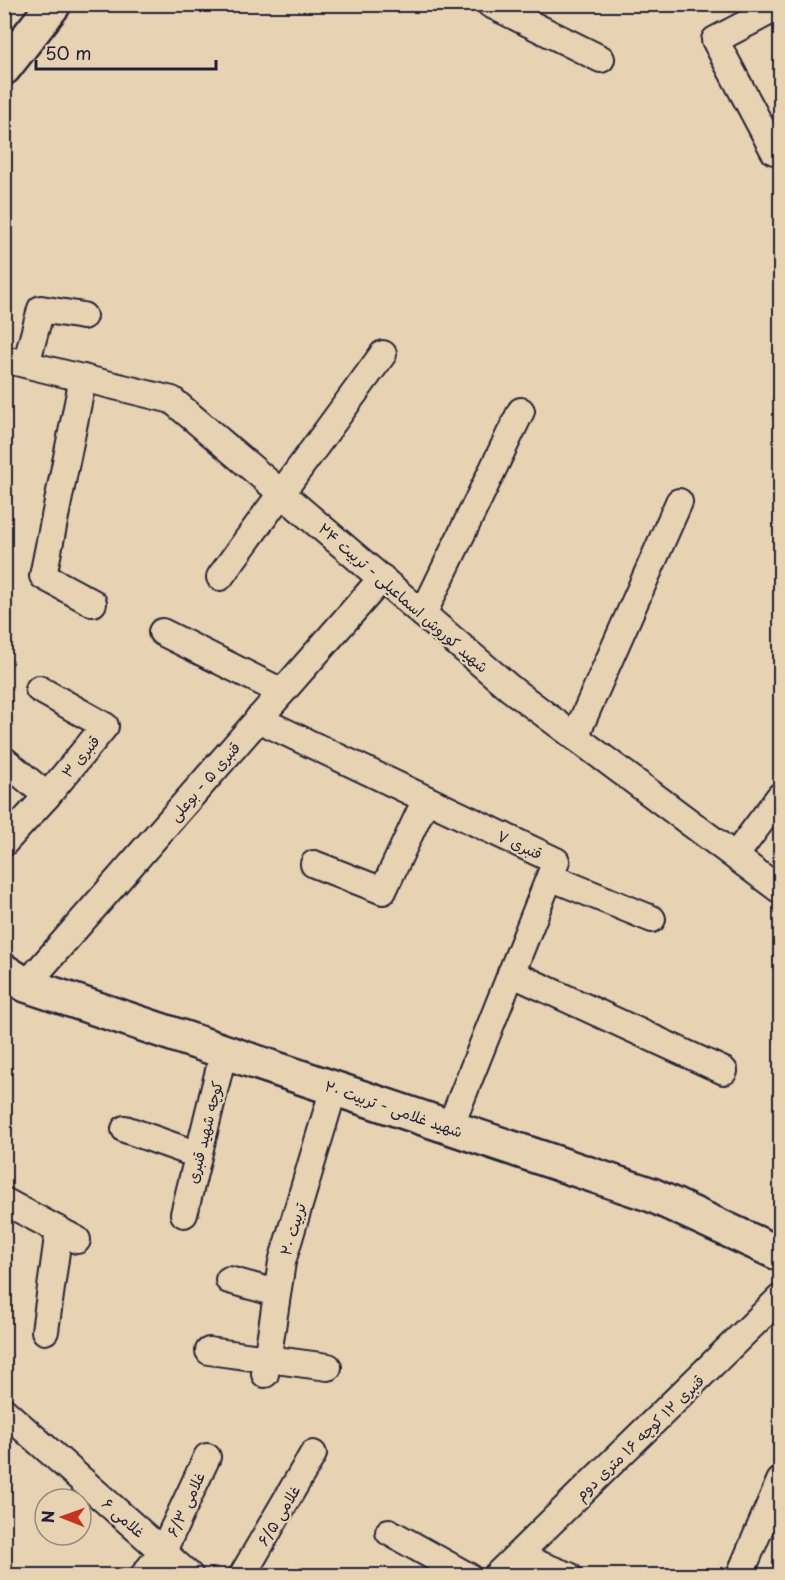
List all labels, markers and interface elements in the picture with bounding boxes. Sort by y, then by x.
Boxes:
scale bar [36,33,216,71]
text: 50 m [45,39,92,66]
street label: شهید کوروش اسماعیلی - تربیت ۲۴ [314,517,494,677]
street label: قنبری ۳ [55,730,105,782]
street label: قنبری ۵ - بوعلی [163,736,245,826]
street label: قنبری ۷ [494,824,546,864]
street label: شهید غلامی - تربیت ۲۰ [322,1074,466,1142]
street label: کوچه شهید قنبری [180,1078,228,1186]
street label: تربیت ۲۰ [273,1199,311,1258]
street label: قنبری ۱۲ کوچه ۱۶ متری دوم [569,1369,710,1507]
street label: غلامی ۶/۳ [160,1468,210,1540]
street label: غلامی ۶/۵ [251,1480,305,1550]
north arrow [33,1487,93,1547]
street label: غلامی ۶ [97,1492,151,1542]
text: N [35,1510,59,1523]

